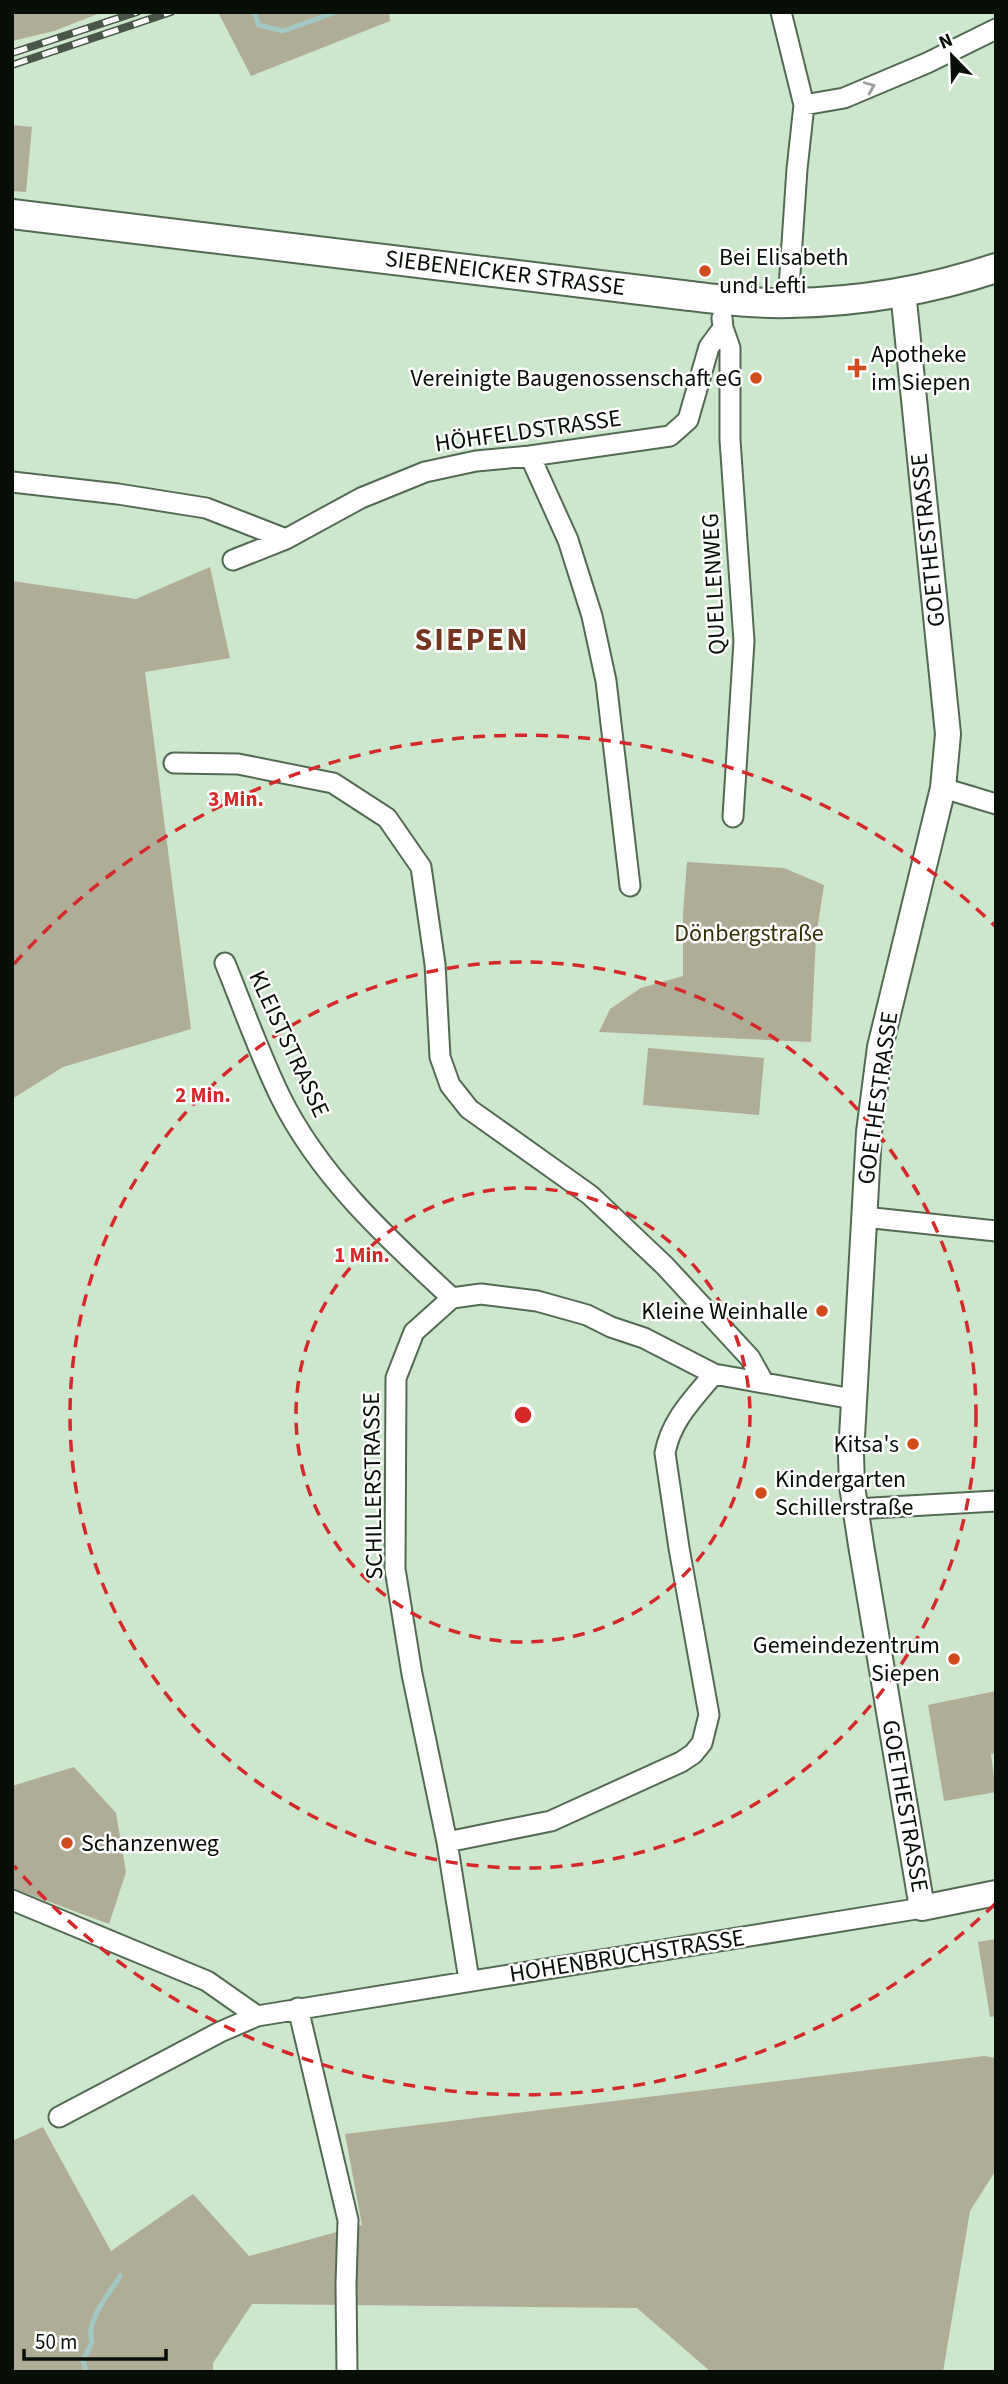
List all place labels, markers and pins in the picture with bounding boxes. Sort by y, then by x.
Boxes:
place label: Bei Elisabeth und Lefti [719,240,849,303]
marker: Bei Elisabeth und Lefti [697,263,713,279]
place label: Apotheke im Siepen [871,337,971,400]
marker: Apotheke im Siepen [849,360,865,376]
place label: Vereinigte Baugenossenschaft eG [411,361,742,396]
marker: Vereinigte Baugenossenschaft eG [748,370,764,386]
place label: Kleine Weinhalle [641,1294,808,1329]
marker: Kleine Weinhalle [814,1303,830,1319]
centre of rings [511,1403,535,1427]
place label: Kitsa's [834,1427,899,1462]
marker: Kitsa's [905,1436,921,1452]
place label: Kindergarten Schillerstraße [775,1462,913,1525]
marker: Kindergarten Schillerstraße [753,1485,769,1501]
place label: Gemeindezentrum Siepen [753,1628,940,1691]
marker: Gemeindezentrum Siepen [946,1651,962,1667]
place label: Schanzenweg [81,1826,219,1861]
marker: Schanzenweg [59,1835,75,1851]

